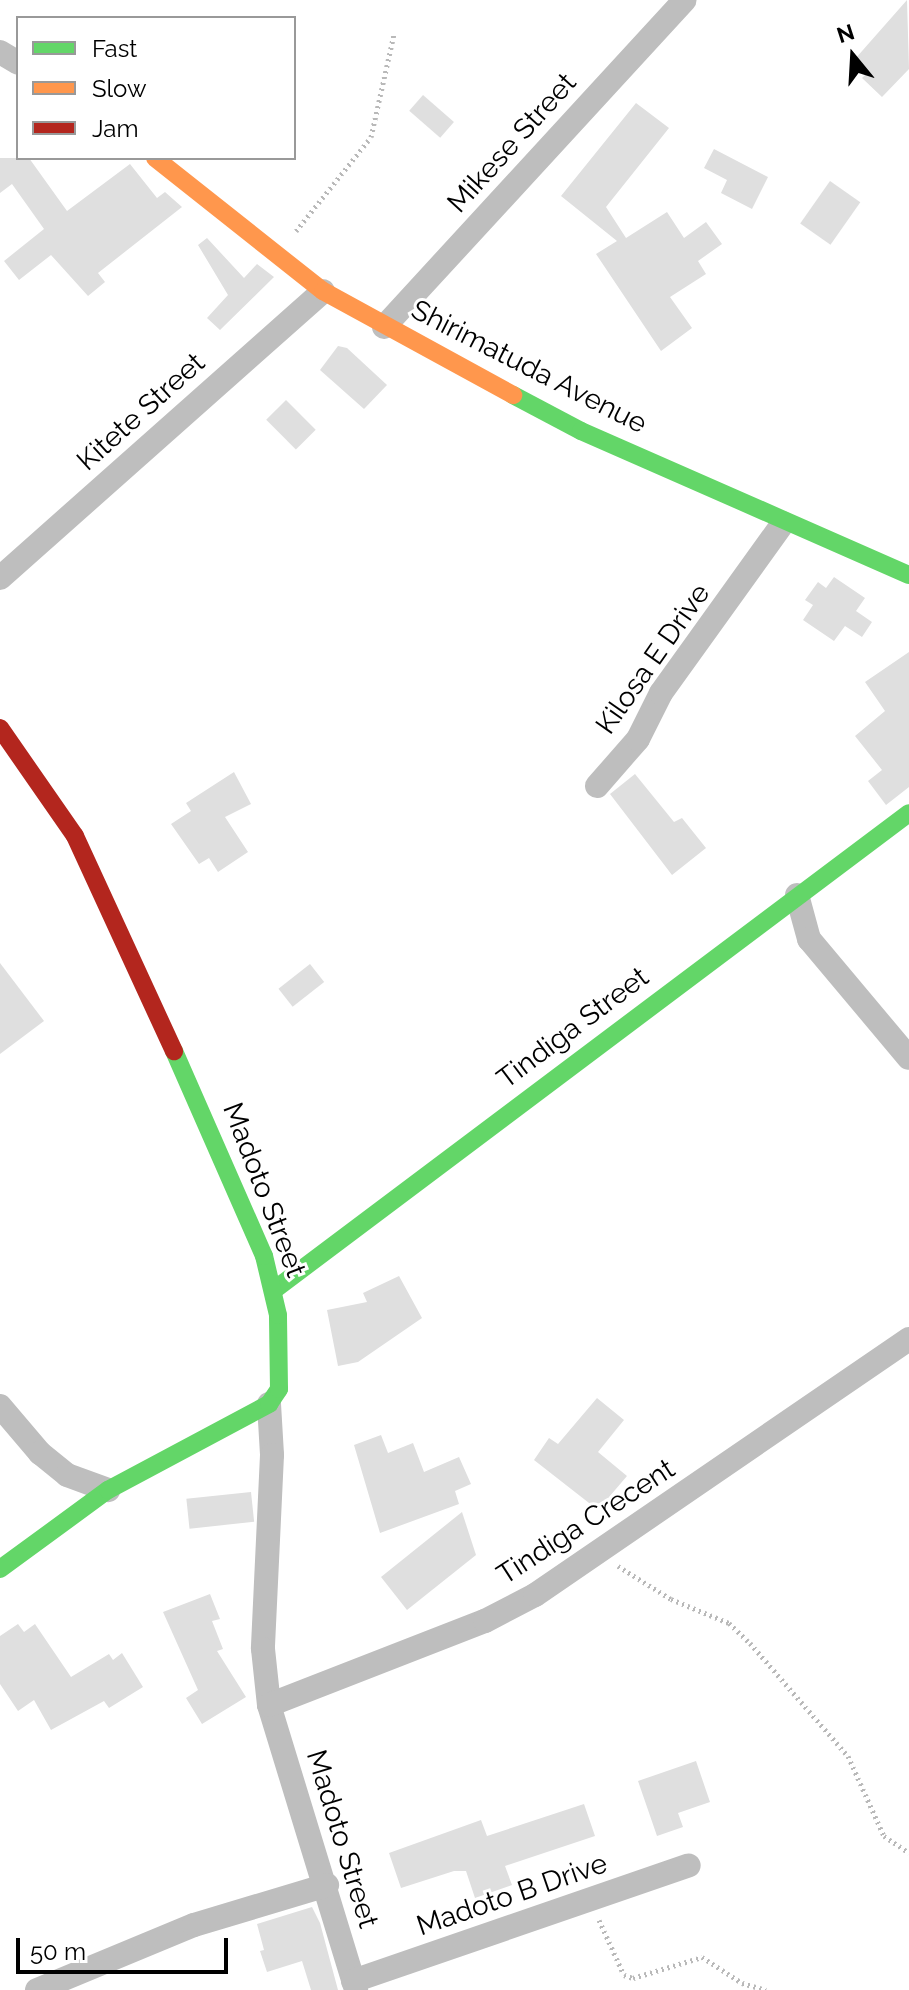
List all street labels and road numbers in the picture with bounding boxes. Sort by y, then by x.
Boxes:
street label: Mikese Street [441,66,583,220]
street label: Shirimatuda Avenue [405,293,653,441]
street label: Kitete Street [70,346,212,478]
street label: Kilosa E Drive [589,578,717,740]
street label: Tindiga Street [491,960,655,1096]
street label: Madoto Street [215,1098,313,1282]
street label: Tindiga Crecent [491,1452,681,1592]
street label: Madoto Street [299,1746,385,1932]
street label: Madoto B Drive [412,1847,612,1943]

